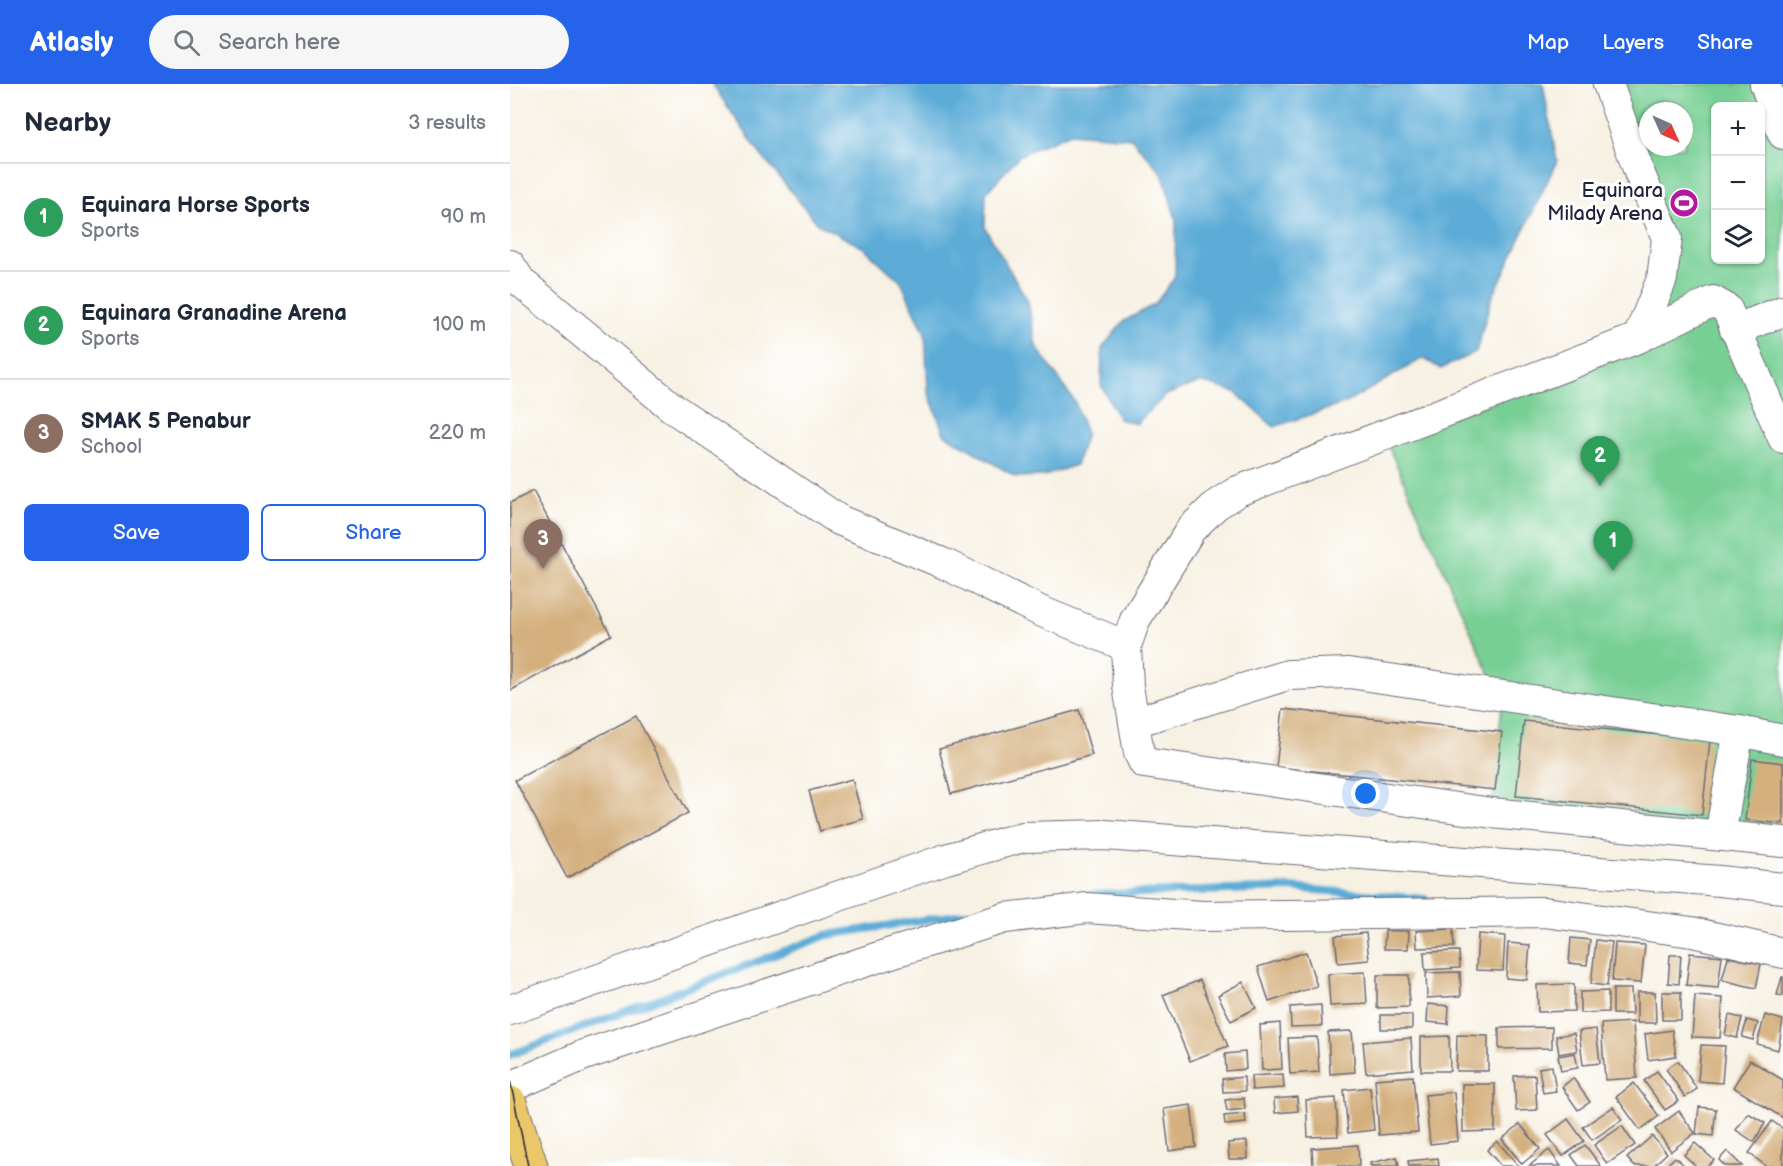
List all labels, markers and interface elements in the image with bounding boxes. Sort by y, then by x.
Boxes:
search box [149,15,569,69]
text: Atlasly [30,26,113,59]
icon: search [170,26,203,59]
text: Search here [218,29,340,56]
text: Map [1527,30,1569,55]
text: Layers [1602,30,1664,55]
text: Share [1697,30,1753,55]
north arrow [1639,102,1693,156]
map controls [1711,102,1765,264]
button: + [1711,102,1765,156]
text: Nearby [24,108,111,139]
text: 3 results [408,111,486,135]
button: − [1711,156,1765,210]
place label: Equinara Milady Arena [1547,179,1663,226]
sports icon: Equinara Milady Arena [1668,187,1700,219]
text: Equinara Horse Sports [81,192,310,219]
text: 1 [39,205,48,229]
text: 90 m [441,205,486,229]
button: layers [1711,210,1765,264]
text: Sports [81,219,139,243]
text: Equinara Granadine Arena [81,300,347,327]
text: 2 [38,313,49,337]
text: 100 m [433,313,486,337]
text: Sports [81,327,139,351]
text: SMAK 5 Penabur [81,408,251,435]
text: 3 [38,421,49,445]
text: 220 m [429,421,486,445]
text: School [81,435,142,459]
pin: 2 [1580,436,1620,486]
button: Save [24,504,249,561]
button: Share [261,504,486,561]
pin: 3 [524,520,562,569]
pin: 1 [1594,522,1632,571]
your location [1351,779,1380,808]

